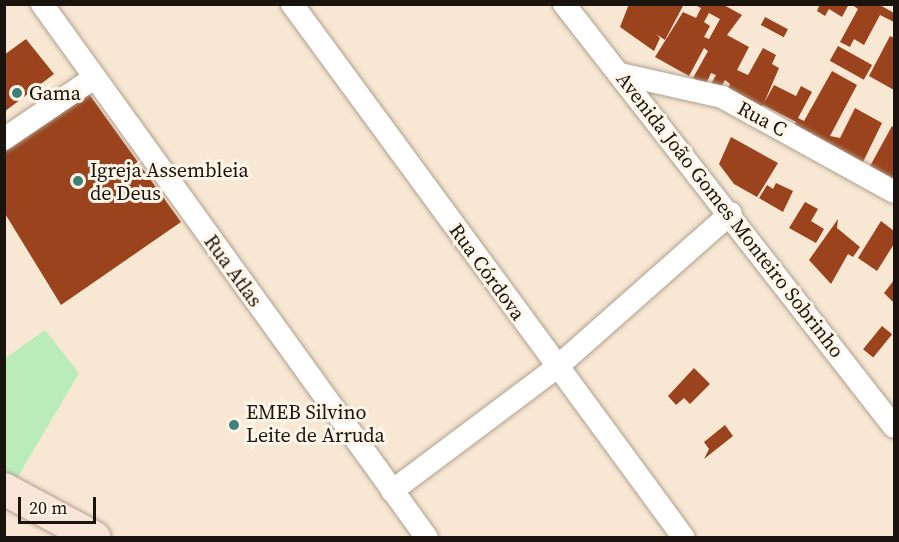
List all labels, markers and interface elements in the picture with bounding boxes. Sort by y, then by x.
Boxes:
street label: Avenida João Gomes Monteiro Sobrinho [611,68,849,362]
place label: Gama [29,81,81,105]
marker: Gama [10,86,24,100]
street label: Rua C [733,96,791,142]
place label: Igreja Assembleia de Deus [90,158,249,205]
marker: Igreja Assembleia de Deus [71,174,85,188]
street label: Rua Córdova [444,219,530,325]
street label: Rua Atlas [199,230,267,312]
place label: EMEB Silvino Leite de Arruda [246,401,385,448]
marker: EMEB Silvino Leite de Arruda [227,418,241,432]
scale bar [21,485,99,523]
text: 20 m [29,495,67,520]

